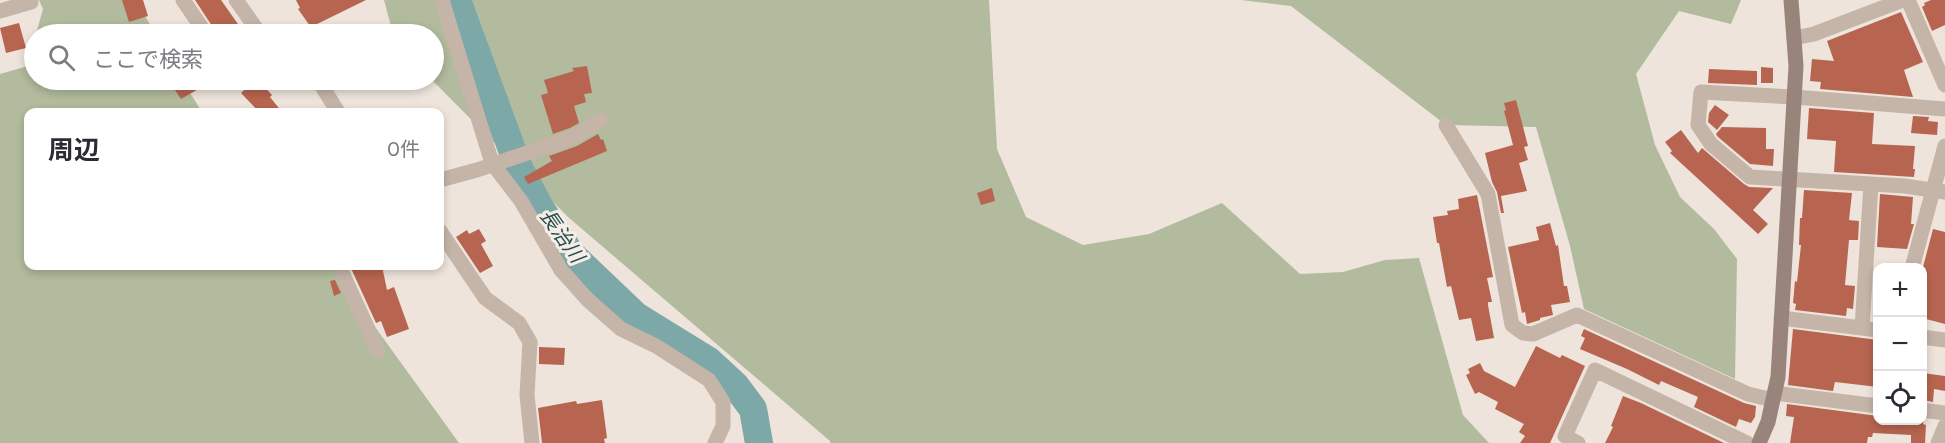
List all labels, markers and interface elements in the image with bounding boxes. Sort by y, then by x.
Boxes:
search box [24,24,444,90]
icon: search [45,41,78,74]
text: ここで検索 [93,45,203,72]
text: 周辺 [48,133,100,164]
text: 0件 [387,136,420,160]
water label: 長治川 [536,204,591,268]
map controls [1873,263,1927,425]
button: + [1873,263,1927,317]
button: − [1873,317,1927,371]
button: locate [1873,371,1927,425]

